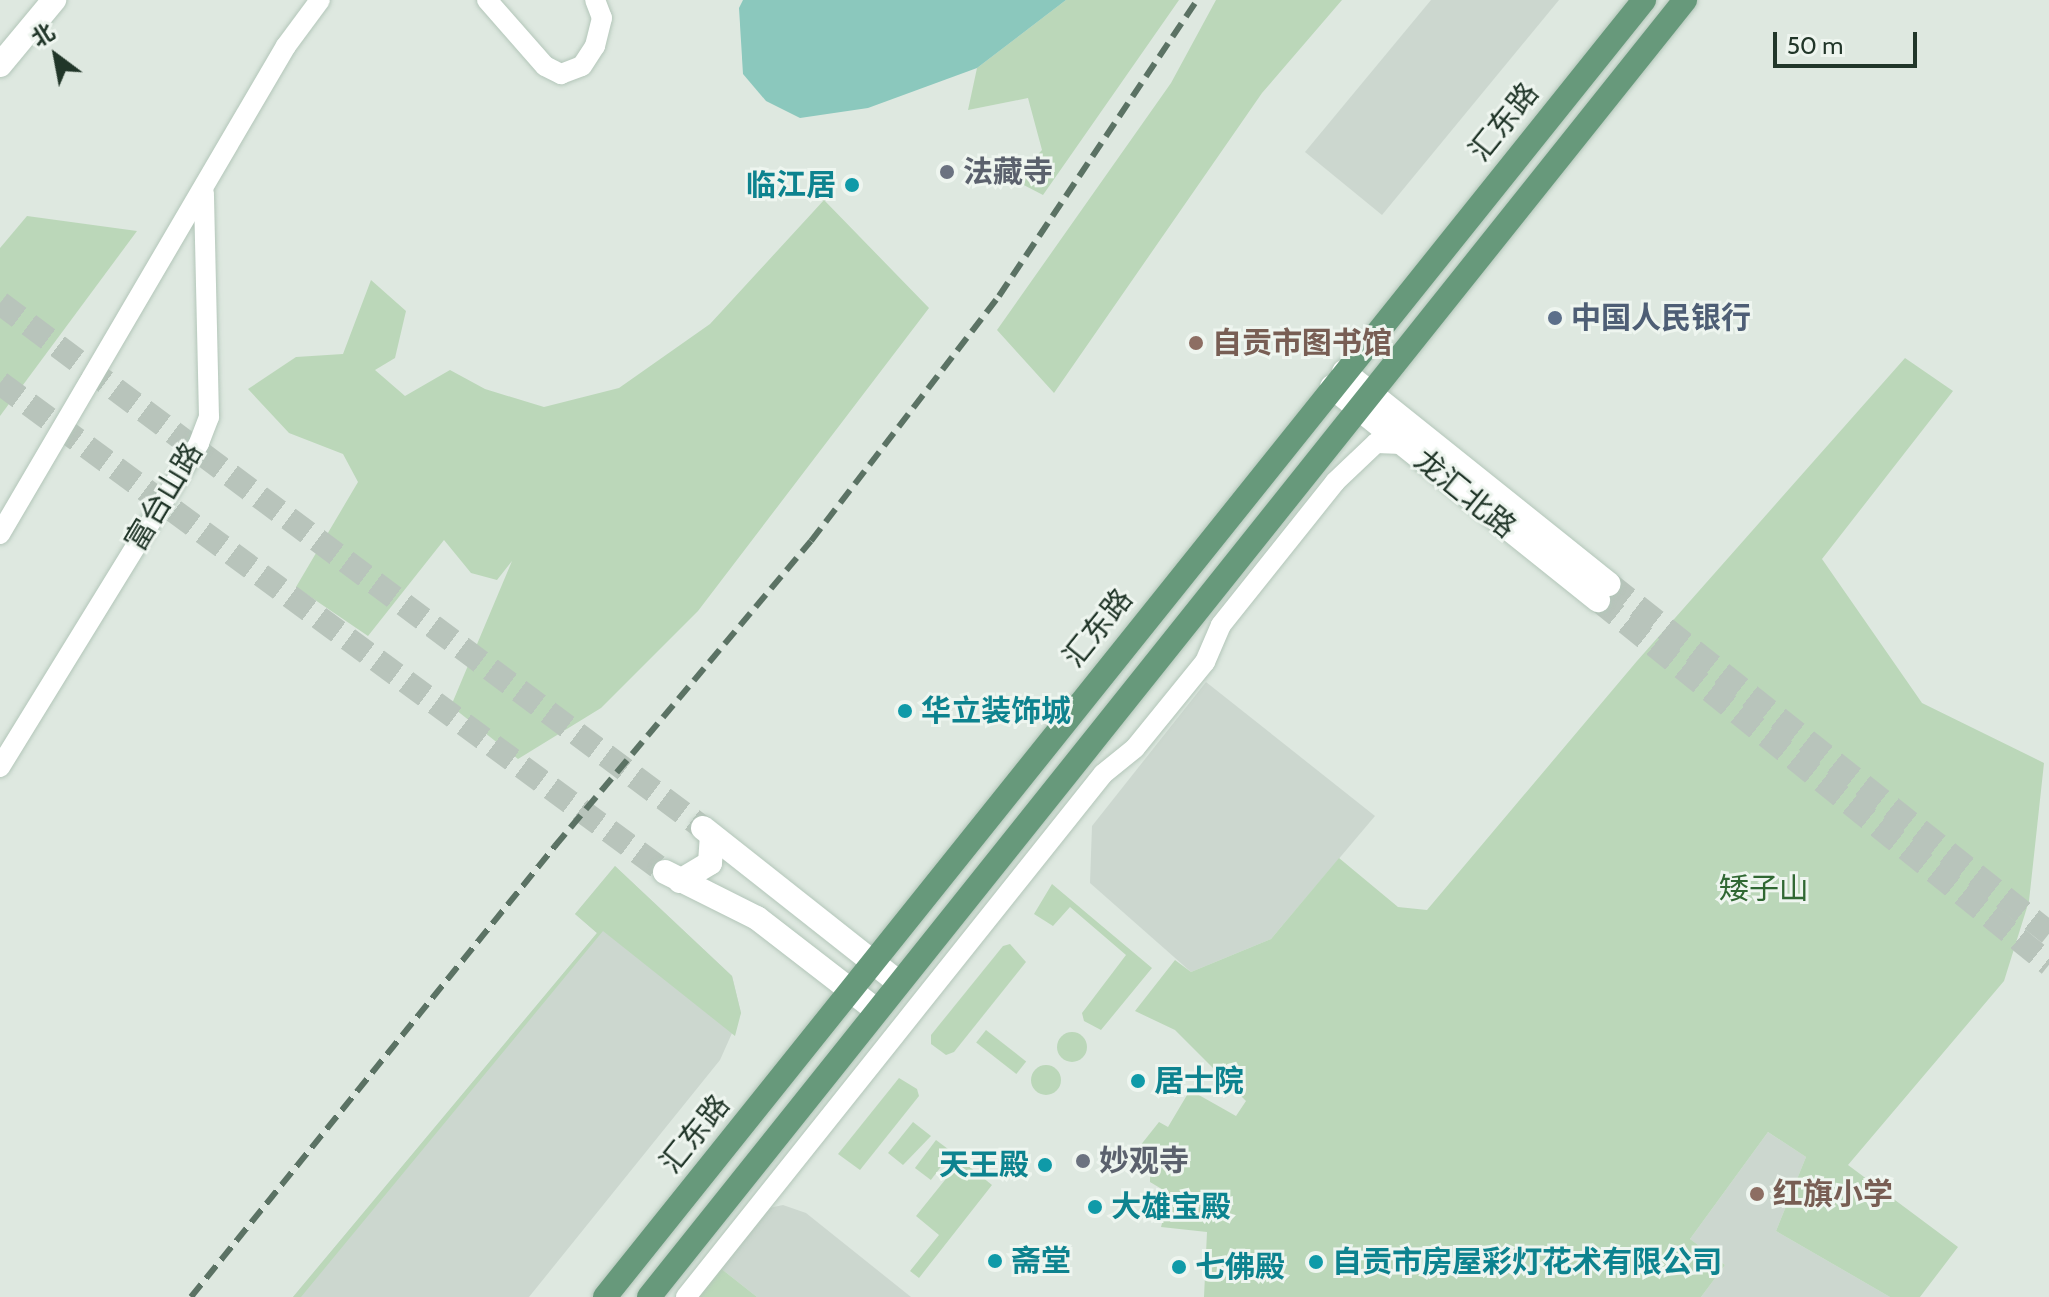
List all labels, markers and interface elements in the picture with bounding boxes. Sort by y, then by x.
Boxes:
north arrow [16,16,96,96]
scale bar [1777,16,1921,66]
text: 北 [27,18,59,53]
text: 50 m [1787,31,1843,60]
street label: 汇东路 [1462,76,1546,168]
place label: 法藏寺 [963,154,1053,190]
marker: 法藏寺 [938,163,956,181]
place label: 临江居 [746,167,836,203]
marker: 临江居 [843,176,861,194]
place label: 中国人民银行 [1571,300,1751,336]
marker: 中国人民银行 [1546,309,1564,327]
place label: 自贡市图书馆 [1212,325,1392,361]
marker: 自贡市图书馆 [1187,334,1205,352]
street label: 富台山路 [118,436,210,558]
street label: 龙汇北路 [1407,442,1523,546]
street label: 汇东路 [1056,582,1140,674]
place label: 华立装饰城 [921,693,1071,729]
marker: 华立装饰城 [896,702,914,720]
park label: 矮子山 [1719,871,1809,907]
place label: 居士院 [1154,1063,1244,1099]
marker: 居士院 [1129,1072,1147,1090]
street label: 汇东路 [653,1088,737,1180]
place label: 妙观寺 [1099,1143,1189,1179]
place label: 天王殿 [939,1147,1029,1183]
marker: 妙观寺 [1074,1152,1092,1170]
marker: 天王殿 [1036,1156,1054,1174]
place label: 红旗小学 [1773,1176,1893,1212]
marker: 红旗小学 [1748,1185,1766,1203]
place label: 大雄宝殿 [1111,1189,1231,1225]
marker: 大雄宝殿 [1086,1198,1104,1216]
place label: 斋堂 [1011,1243,1071,1279]
place label: 自贡市房屋彩灯花术有限公司 [1332,1244,1722,1280]
place label: 七佛殿 [1195,1249,1285,1285]
marker: 斋堂 [986,1252,1004,1270]
marker: 自贡市房屋彩灯花术有限公司 [1307,1253,1325,1271]
marker: 七佛殿 [1170,1258,1188,1276]

